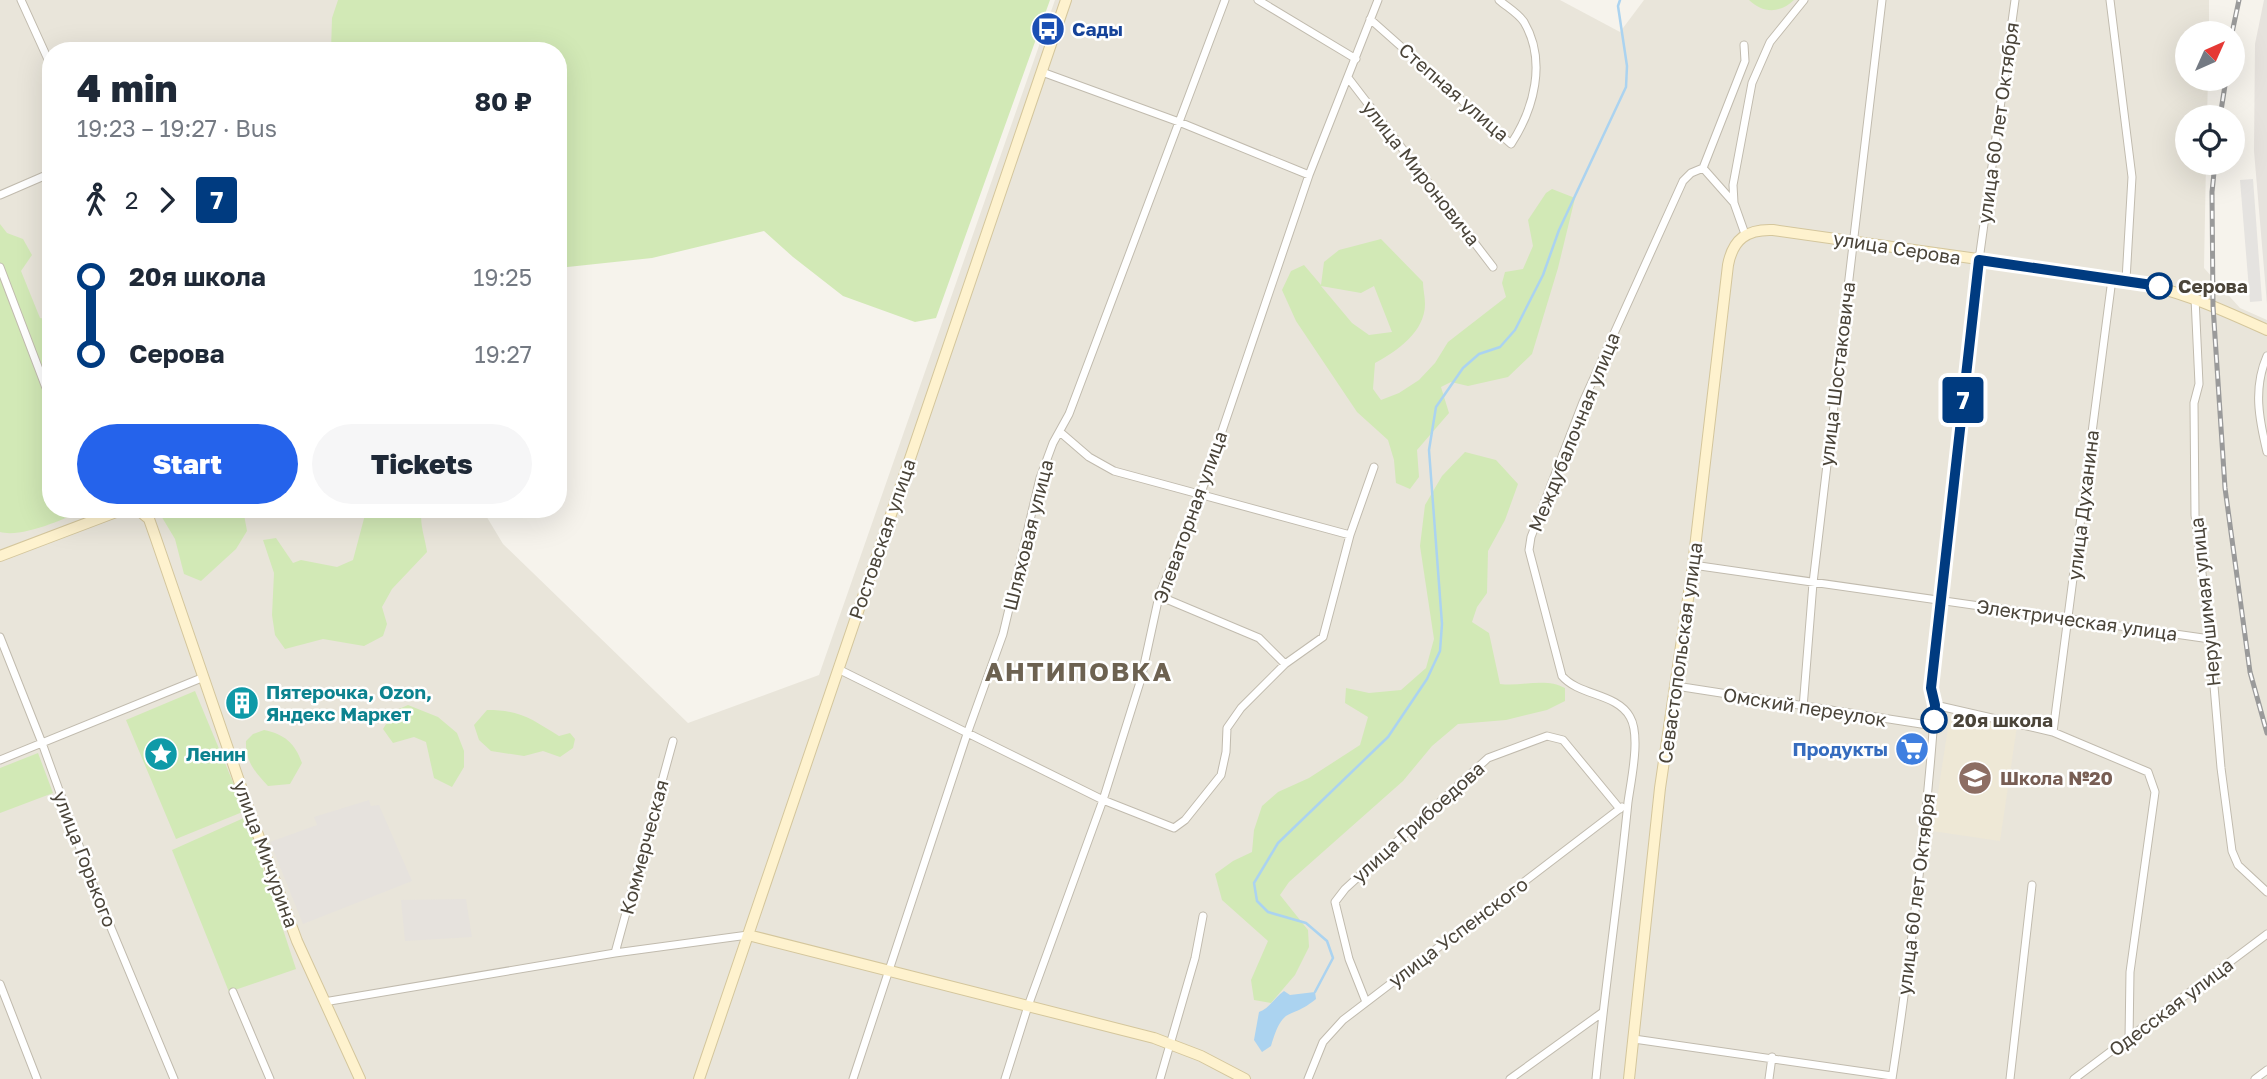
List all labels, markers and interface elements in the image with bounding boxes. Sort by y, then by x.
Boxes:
bus stop icon: Сады [1029,10,1067,48]
place label: Сады [1072,17,1123,40]
street label: улица 60 лет Октября [1972,21,2023,225]
north arrow [2175,21,2245,91]
map controls [2175,21,2245,175]
street label: Степная улица [1395,38,1514,146]
text: 4 min [77,65,178,110]
text: 80 ₽ [474,86,532,117]
street label: улица Мироновича [1358,95,1485,250]
button: locate [2175,105,2245,175]
text: 19:23 – 19:27 · Bus [77,114,277,142]
icon: walk [77,181,115,219]
icon: forward [148,181,186,219]
text: 7 [210,185,223,214]
text: 2 [125,186,138,214]
street label: улица Серова [1832,226,1963,269]
text: 20я школа [129,261,266,292]
text: 19:25 [473,263,532,291]
marker: Серова [2146,273,2172,299]
place label: Серова [2178,274,2248,297]
street label: улица Шостаковича [1814,280,1859,468]
street label: Междубалочная улица [1523,329,1624,535]
text: Серова [129,338,225,369]
text: 19:27 [475,340,532,368]
line badge: 7 [1940,377,1986,423]
text: 7 [1956,385,1970,414]
button: Start [77,424,298,504]
button: Tickets [312,424,532,504]
street label: Элеваторная улица [1148,428,1231,606]
street label: улица Духанина [2062,428,2103,581]
street label: Ростовская улица [843,456,920,622]
street label: Шляховая улица [998,457,1057,613]
street label: Нерушимая улица [2184,516,2225,688]
street label: Севастопольская улица [1653,541,1706,765]
street label: Электрическая улица [1975,594,2179,645]
district label: АНТИПОВКА [985,656,1173,687]
place label: Пятерочка, Ozon, Яндекс Маркет [266,680,432,725]
street label: Омский переулок [1722,682,1889,731]
building icon: Пятерочка, Ozon, Яндекс Маркет [223,684,261,722]
marker: 20я школа [1921,707,1947,733]
place label: 20я школа [1953,708,2053,731]
supermarket icon: Продукты [1893,730,1931,768]
place icon: Ленин [142,735,180,773]
place label: Продукты [1792,737,1888,760]
place label: Ленин [186,742,246,765]
street label: улица Грибоедова [1347,756,1489,887]
school or university icon: Школа №20 [1956,759,1994,797]
place label: Школа №20 [2000,766,2113,789]
street label: улица Мичурина [229,777,304,931]
street label: Коммерческая [614,777,673,917]
street label: улица Горького [49,788,122,930]
street label: улица 60 лет Октября [1892,792,1939,996]
street label: улица Успенского [1383,872,1532,992]
street label: Одесская улица [2104,952,2237,1061]

